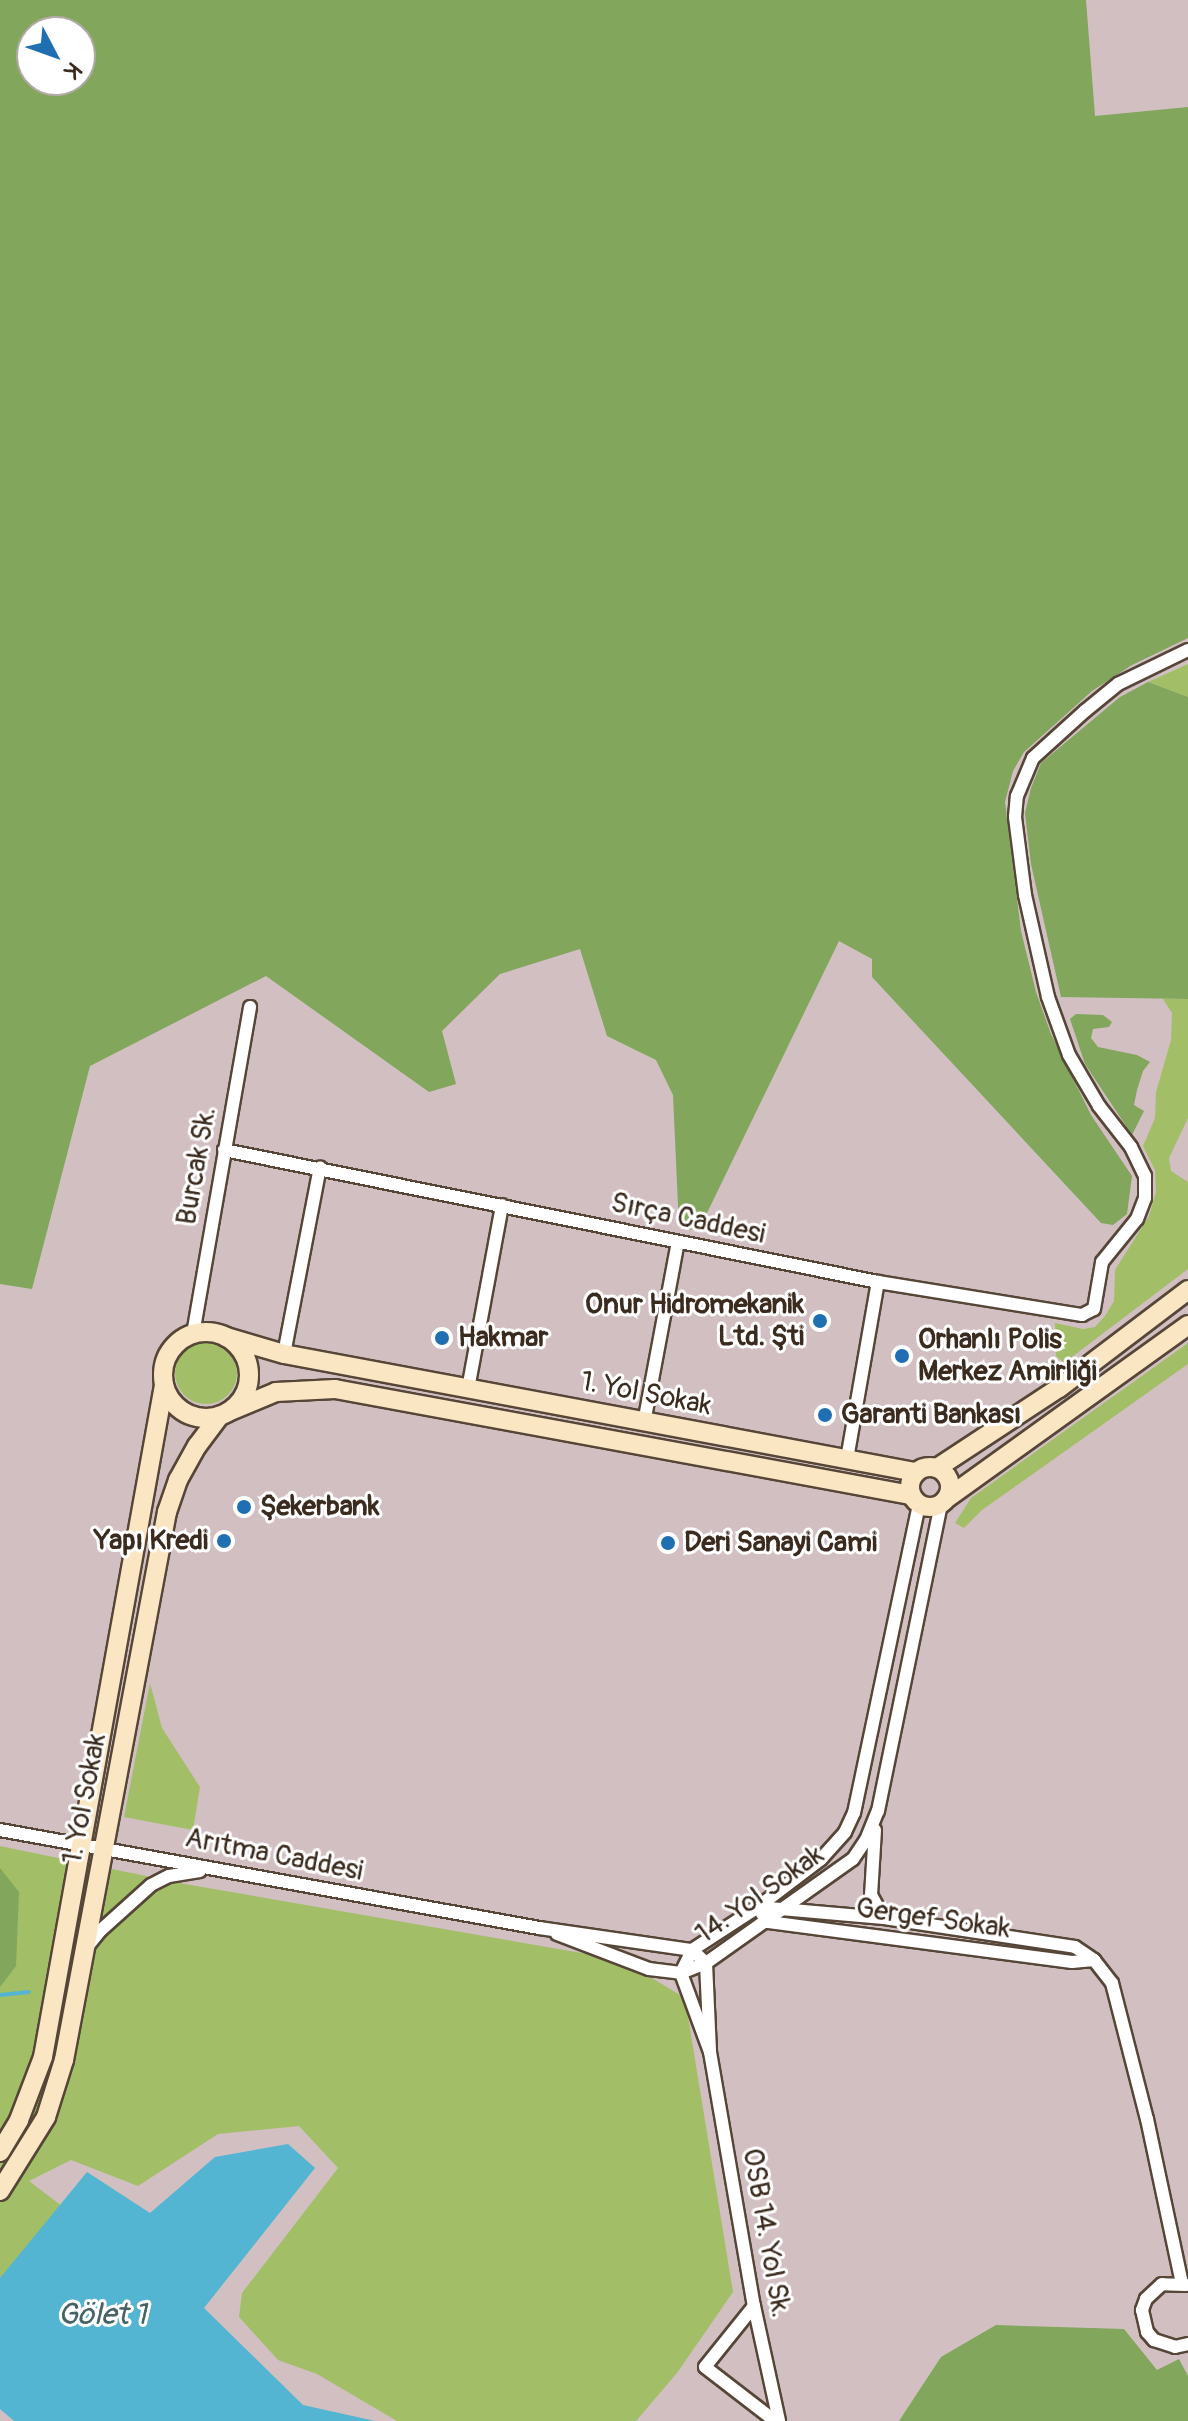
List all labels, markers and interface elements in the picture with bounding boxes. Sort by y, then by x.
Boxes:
north arrow [16,16,96,96]
text: K [58,56,88,85]
street label: Burcak Sk. [170,1104,224,1228]
street label: Sırça Caddesi [608,1186,768,1252]
place label: Onur Hidromekanik Ltd. Şti [585,1288,804,1354]
marker: Onur Hidromekanik Ltd. Şti [811,1312,829,1330]
place label: Hakmar [458,1321,548,1355]
place label: Orhanlı Polis Merkez Amirliği [918,1323,1097,1389]
marker: Hakmar [433,1329,451,1347]
marker: Orhanlı Polis Merkez Amirliği [893,1347,911,1365]
street label: 1. Yol Sokak [578,1365,714,1423]
place label: Garanti Bankası [841,1398,1021,1432]
marker: Garanti Bankası [816,1406,834,1424]
place label: Şekerbank [260,1490,379,1524]
marker: Şekerbank [235,1498,253,1516]
place label: Yapı Kredi [94,1524,208,1558]
place label: Deri Sanayi Cami [684,1526,877,1560]
marker: Yapı Kredi [215,1532,233,1550]
marker: Deri Sanayi Cami [659,1534,677,1552]
street label: 1. Yol Sokak [56,1731,114,1867]
street label: Arıtma Caddesi [182,1821,366,1889]
street label: 14. Yol Sokak [689,1839,831,1951]
street label: Gergef Sokak [854,1892,1012,1946]
street label: OSB 14. Yol Sk. [735,2146,797,2320]
water label: Gölet 1 [58,2297,146,2333]

